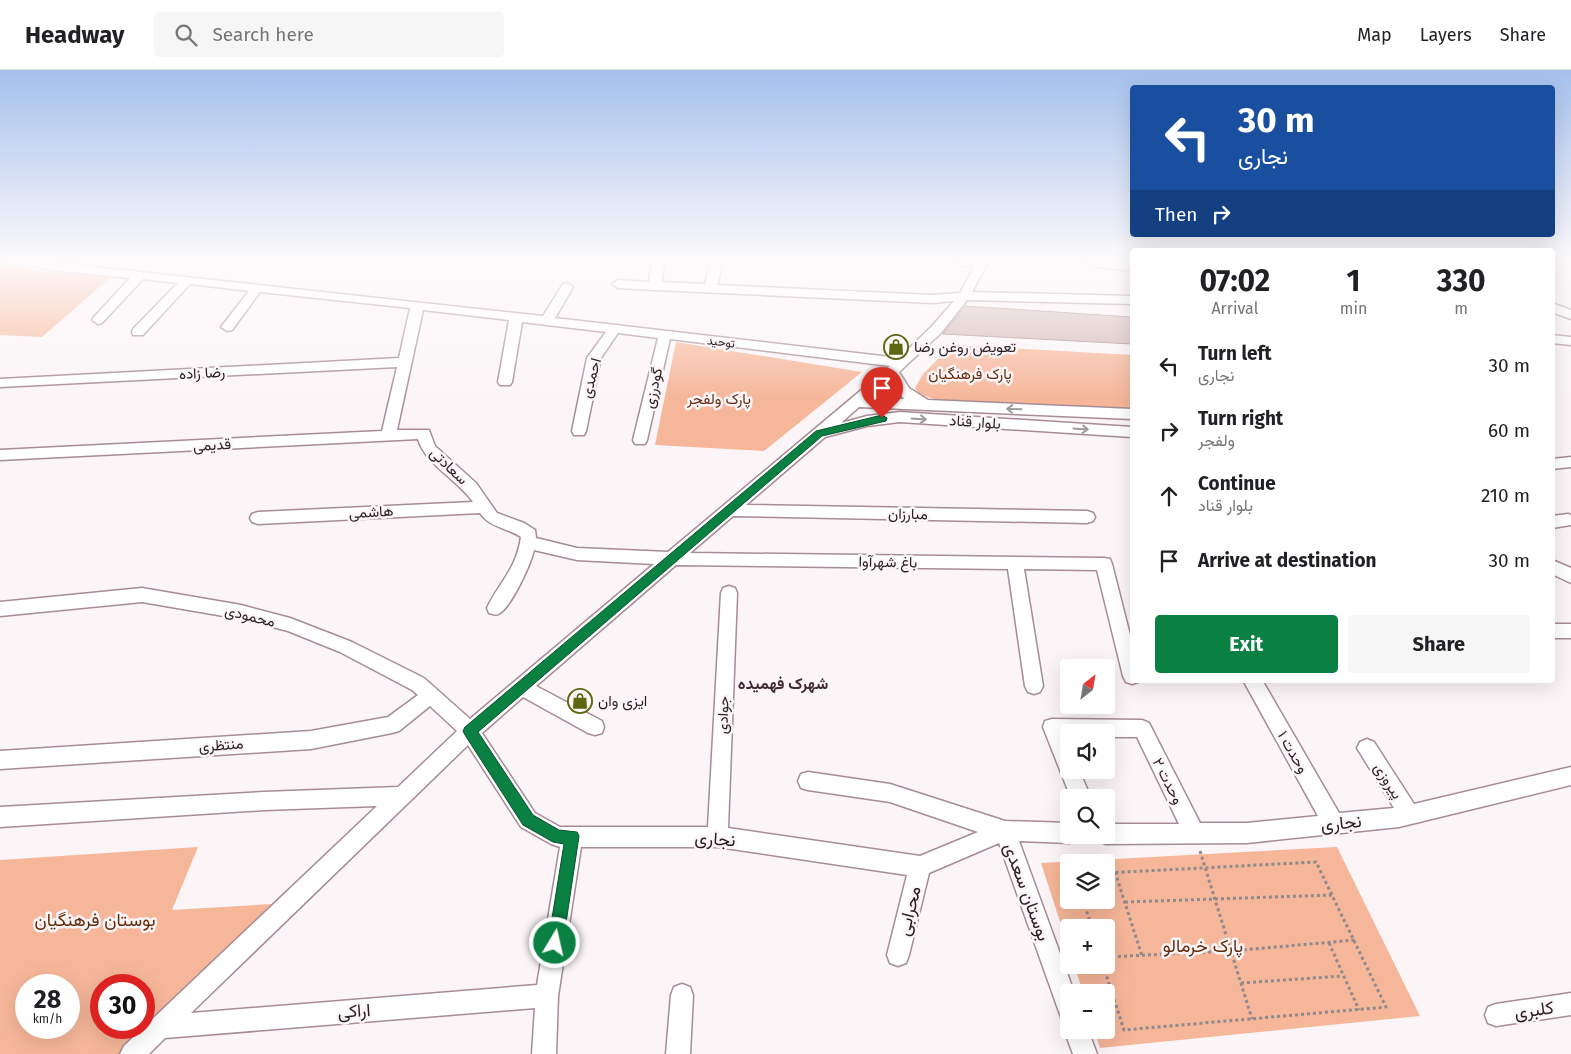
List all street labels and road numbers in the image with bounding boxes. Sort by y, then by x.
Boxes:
street label: توحید [706,333,736,352]
street label: احمدی [577,356,606,400]
street label: رضا زاده [178,363,226,383]
street label: گودرزی [640,366,667,410]
street label: بلوار قناد [949,411,1001,433]
street label: قدیمی [193,435,232,456]
street label: سعادتی [426,444,472,489]
street label: هاشمی [348,502,394,523]
street label: مبارزان [888,505,928,523]
street label: باغ شهرآوا [858,552,917,574]
street label: محمودی [223,601,277,632]
street label: جوادی [713,696,734,734]
street label: وحدت ۱ [1274,728,1312,776]
street label: منتظری [198,734,244,757]
street label: وحدت ۲ [1149,755,1187,807]
street label: پیروزی [1369,760,1406,803]
street label: نجاری [1319,810,1363,836]
street label: نجاری [694,827,736,851]
street label: بوستان سعدی [999,840,1055,944]
street label: محرابی [892,884,926,938]
street label: کلبری [1513,996,1555,1024]
street label: اراکی [337,999,371,1023]

